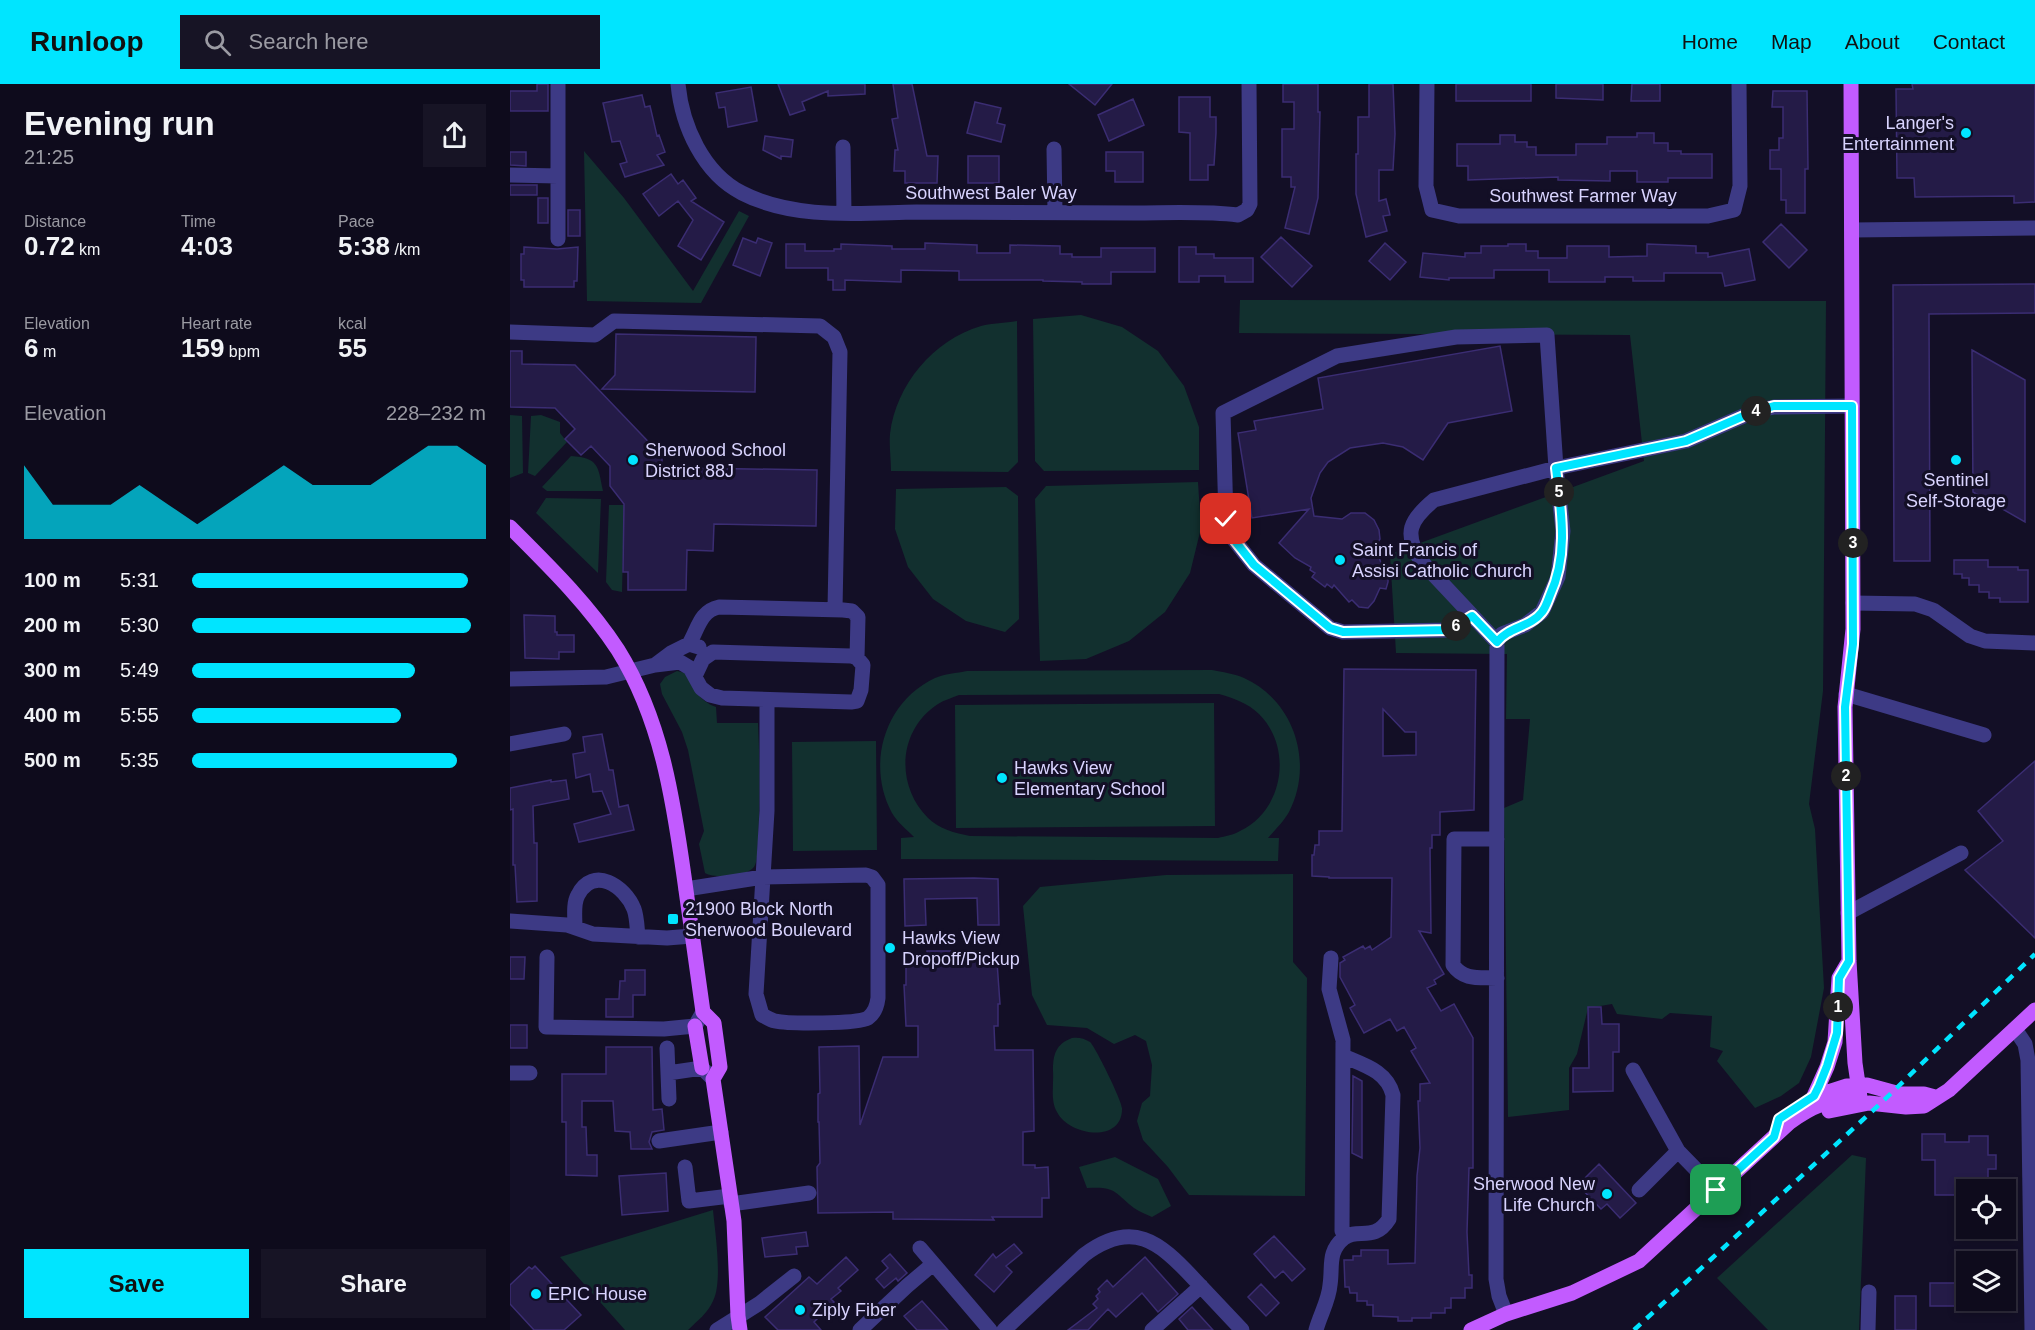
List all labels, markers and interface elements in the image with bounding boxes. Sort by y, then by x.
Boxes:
search box [180,15,600,69]
text: Runloop [30,26,144,57]
icon: search [201,26,234,59]
text: Search here [249,29,368,54]
text: Home [1682,30,1738,53]
text: Map [1771,30,1812,53]
text: About [1845,30,1900,53]
text: Contact [1933,30,2005,53]
button: share [423,104,486,167]
text: Evening run [24,105,215,142]
place label: Langer's Entertainment [1842,113,1954,154]
marker: Langer's Entertainment [1959,126,1973,140]
text: 21:25 [24,146,74,168]
street label: Southwest Baler Way [905,183,1077,203]
street label: Southwest Farmer Way [1489,186,1677,206]
text: Distance [24,213,86,230]
text: Time [181,213,216,230]
text: Pace [338,213,374,230]
text: 0.72 [24,231,75,261]
text: 4:03 [181,231,233,261]
text: 5:38 [338,231,390,261]
text: km [75,241,100,258]
text: /km [390,241,420,258]
text: Elevation [24,315,90,332]
text: Heart rate [181,315,252,332]
text: kcal [338,315,366,332]
text: 6 [24,333,38,363]
text: 159 [181,333,224,363]
text: 55 [338,333,367,363]
text: m [38,343,56,360]
text: bpm [224,343,260,360]
pin: 4 [1741,396,1771,426]
text: Elevation [24,402,106,424]
text: 228–232 m [386,402,486,424]
text: 4 [1752,402,1760,419]
place label: Sherwood School District 88J [645,440,786,481]
marker: Sherwood School District 88J [626,453,640,467]
marker: Sentinel Self-Storage [1949,453,1963,467]
place label: Sentinel Self-Storage [1906,470,2006,511]
pin: 5 [1544,477,1574,507]
text: 5 [1555,483,1563,500]
pin [1200,493,1251,544]
icon: check [1209,502,1242,535]
pin: 3 [1838,528,1868,558]
text: 3 [1849,534,1857,551]
place label: Saint Francis of Assisi Catholic Church [1352,540,1532,581]
marker: Saint Francis of Assisi Catholic Church [1333,553,1347,567]
text: 100 m [24,569,81,591]
text: 5:31 [120,569,159,591]
pin: 6 [1441,611,1471,641]
text: 200 m [24,614,81,636]
text: 5:30 [120,614,159,636]
text: 6 [1452,617,1460,634]
text: 300 m [24,659,81,681]
text: 5:49 [120,659,159,681]
text: 400 m [24,704,81,726]
text: 5:55 [120,704,159,726]
text: 500 m [24,749,81,771]
text: 5:35 [120,749,159,771]
place label: Hawks View Elementary School [1014,758,1165,799]
pin: 2 [1831,761,1861,791]
text: 2 [1842,767,1850,784]
marker: Hawks View Elementary School [995,771,1009,785]
place label: 21900 Block North Sherwood Boulevard [685,899,852,940]
marker: 21900 Block North Sherwood Boulevard [666,912,680,926]
place label: Hawks View Dropoff/Pickup [902,928,1020,969]
marker: Hawks View Dropoff/Pickup [883,941,897,955]
pin: 1 [1823,992,1853,1022]
text: 1 [1834,998,1842,1015]
pin [1690,1164,1741,1215]
icon: arrive [1699,1173,1732,1206]
place label: Sherwood New Life Church [1473,1174,1596,1215]
map controls [1956,1179,2016,1311]
button: locate [1956,1179,2016,1239]
marker: Sherwood New Life Church [1600,1187,1614,1201]
button: Save [24,1249,249,1318]
button: Share [261,1249,486,1318]
button: layers [1956,1251,2016,1311]
place label: EPIC House [548,1284,647,1304]
marker: EPIC House [529,1287,543,1301]
place label: Ziply Fiber [812,1300,896,1320]
marker: Ziply Fiber [793,1303,807,1317]

